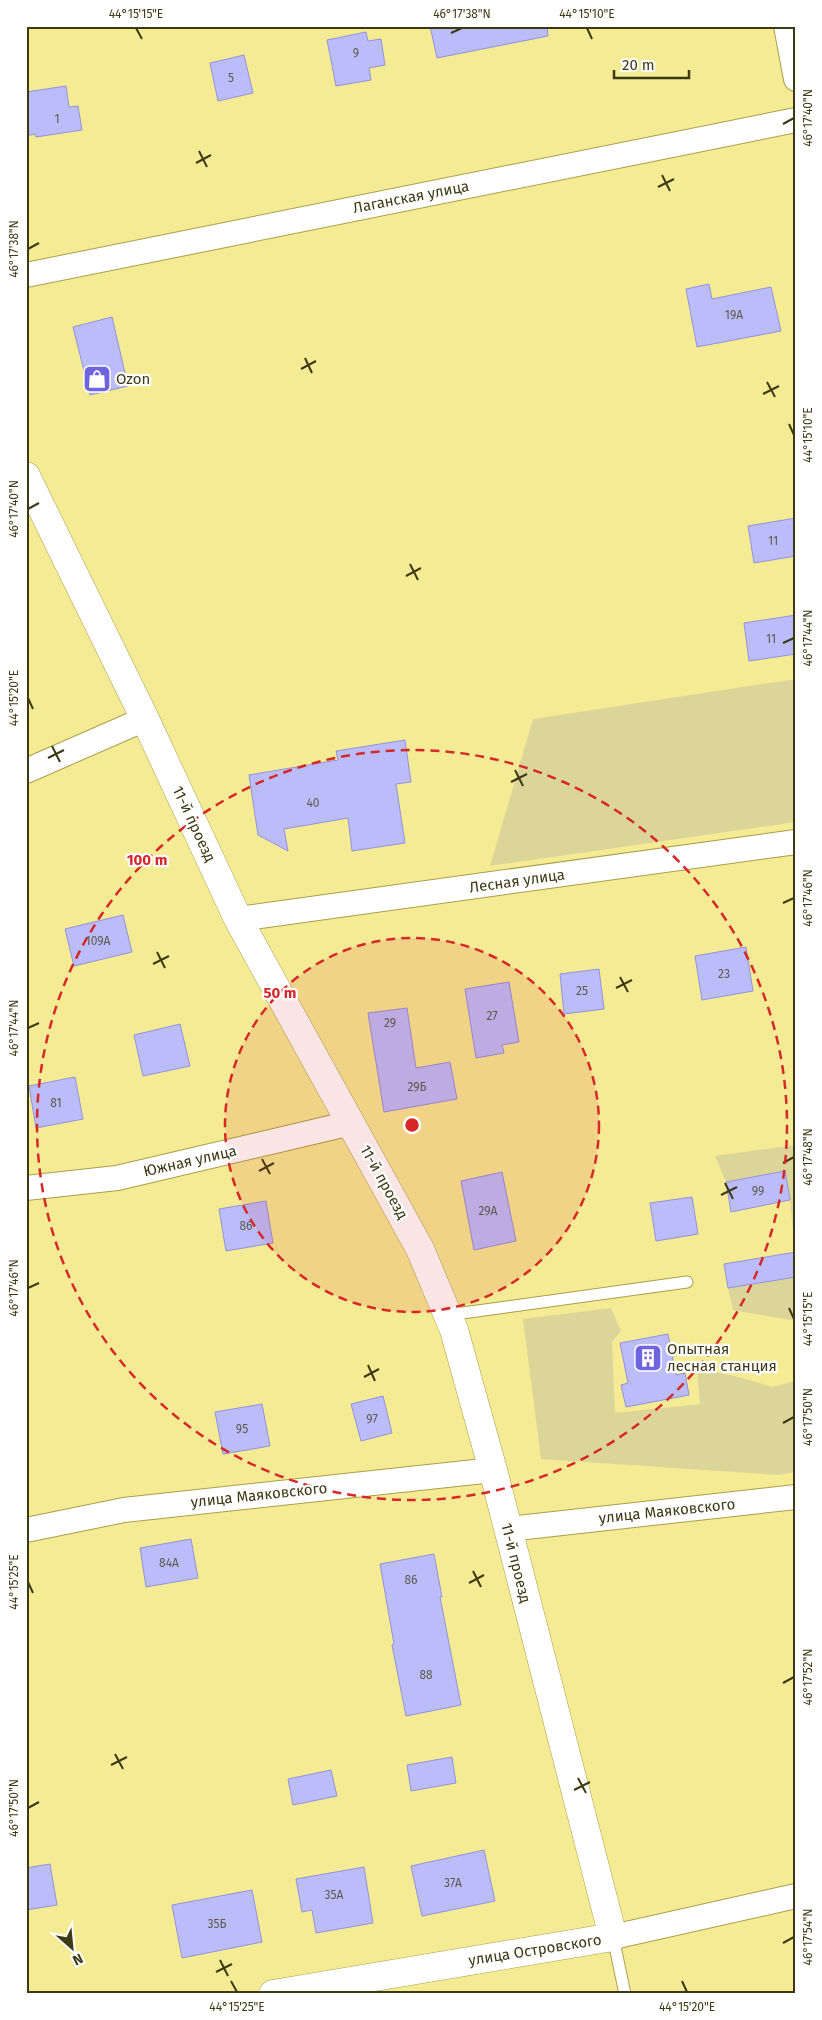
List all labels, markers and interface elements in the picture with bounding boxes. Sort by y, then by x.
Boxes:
text: 44°15'15"E [109,7,163,21]
text: 46°17'38"N [433,7,491,21]
text: 44°15'10"E [559,7,615,21]
house number: 9 [353,46,359,60]
scale bar [614,48,690,80]
text: 20 m [622,56,655,74]
house number: 5 [228,71,234,85]
text: 46°17'40"N [801,89,815,147]
house number: 1 [54,112,60,126]
street label: Лаганская улица [351,177,471,217]
text: 46°17'38"N [7,220,21,278]
house number: 19А [725,308,743,322]
shop icon: Ozon [82,364,112,394]
place label: Ozon [116,370,150,388]
text: 44°15'10"E [801,407,815,463]
text: 46°17'40"N [7,480,21,538]
house number: 11 [768,534,778,548]
text: 46°17'44"N [801,610,815,666]
house number: 11 [766,632,776,646]
text: 44°15'20"E [7,670,21,726]
street label: 11-й проезд [169,783,219,865]
house number: 40 [306,796,320,810]
text: 100 m [127,851,167,869]
street label: Лесная улица [468,865,566,897]
text: 46°17'46"N [801,869,815,927]
house number: 109А [86,934,111,948]
house number: 23 [718,967,730,981]
text: 50 m [263,984,297,1002]
house number: 25 [576,984,588,998]
text: 46°17'44"N [7,1000,21,1056]
house number: 27 [486,1009,498,1023]
house number: 29 [384,1016,396,1030]
house number: 29Б [407,1080,427,1094]
house number: 81 [50,1096,62,1110]
centre of rings [403,1116,421,1134]
text: 46°17'48"N [801,1128,815,1186]
street label: Южная улица [142,1142,238,1180]
street label: 11-й проезд [356,1142,412,1222]
house number: 99 [752,1184,764,1198]
house number: 29А [479,1204,498,1218]
house number: 86 [239,1219,253,1233]
text: 46°17'46"N [7,1259,21,1317]
text: 44°15'15"E [801,1292,815,1346]
place label: Опытная лесная станция [667,1340,777,1375]
building icon: Опытная лесная станция [633,1343,663,1373]
text: 46°17'50"N [801,1388,815,1446]
house number: 97 [366,1412,378,1426]
house number: 95 [236,1422,248,1436]
street label: улица Маяковского [190,1479,328,1511]
street label: улица Маяковского [598,1495,736,1527]
street label: 11-й проезд [497,1521,535,1605]
text: 44°15'25"E [7,1554,21,1610]
house number: 84А [159,1556,179,1570]
house number: 86 [404,1573,418,1587]
text: 46°17'52"N [801,1649,815,1706]
house number: 88 [419,1668,433,1682]
text: 46°17'50"N [7,1779,21,1837]
house number: 37А [444,1876,462,1890]
house number: 35А [325,1888,344,1902]
text: 46°17'54"N [801,1909,815,1965]
house number: 35Б [208,1917,227,1931]
north arrow [48,1922,98,1972]
street label: улица Островского [467,1931,603,1969]
text: N [70,1949,86,1969]
text: 44°15'25"E [209,2000,265,2014]
text: 44°15'20"E [659,2000,715,2014]

